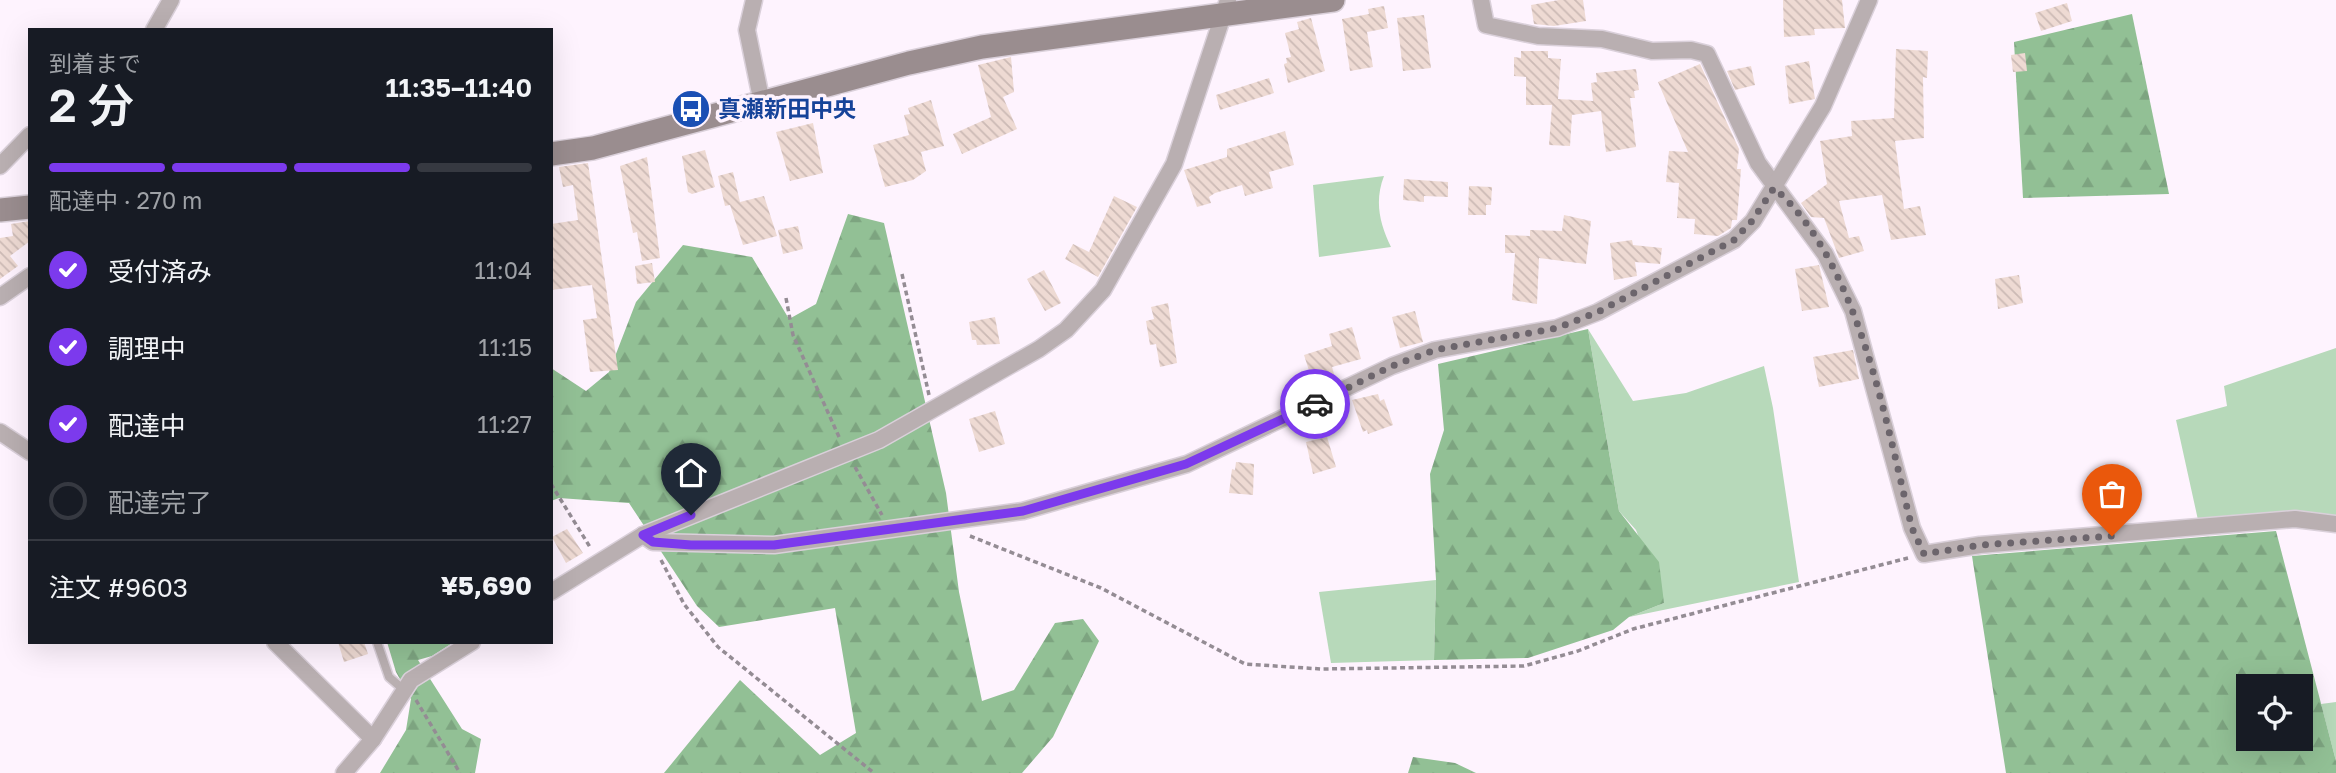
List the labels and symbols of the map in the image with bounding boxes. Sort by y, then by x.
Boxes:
bus stop icon: 真瀬新田中央 [670,88,712,130]
place label: 真瀬新田中央 [718,94,856,122]
courier [1280,369,1350,439]
pin [661,443,721,515]
pin [2082,464,2142,536]

